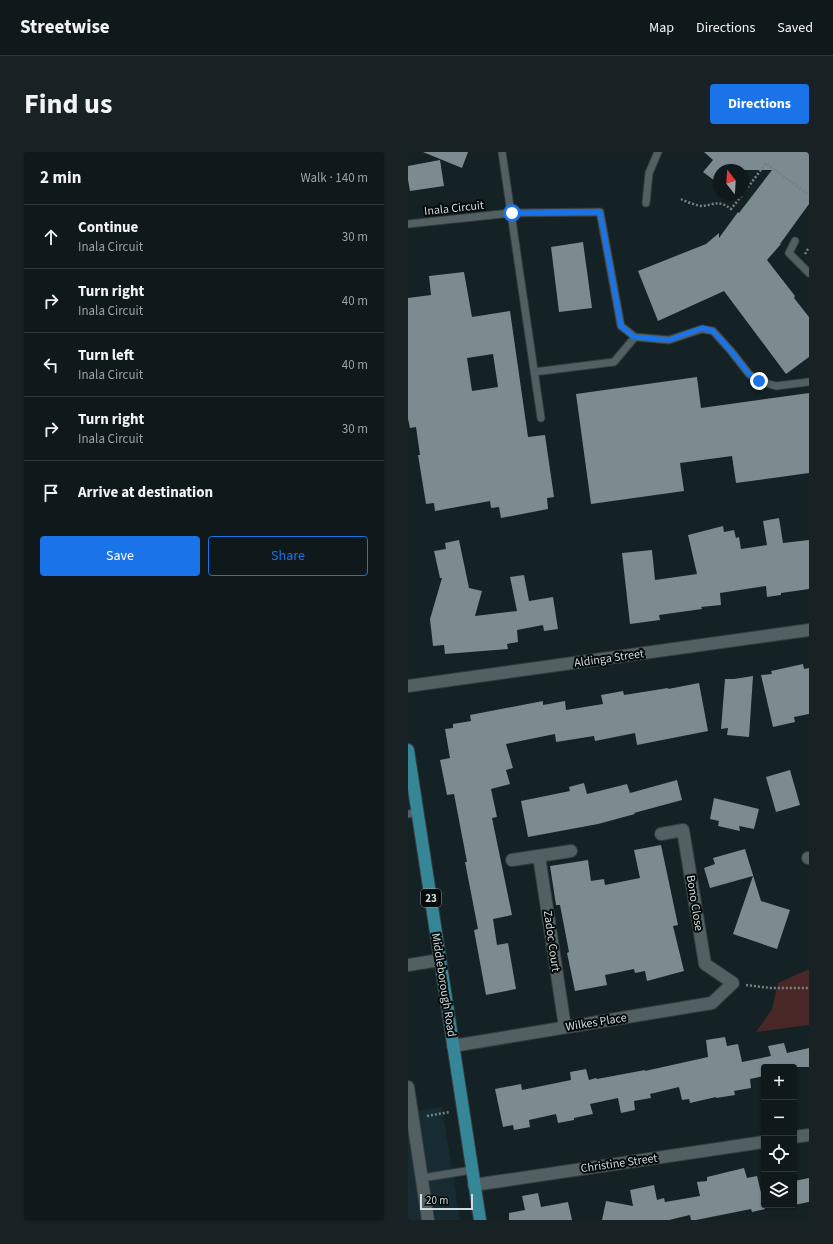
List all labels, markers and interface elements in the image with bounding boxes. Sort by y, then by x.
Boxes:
text: Streetwise [20,14,110,41]
text: Map [649,18,674,38]
text: Directions [696,18,755,38]
text: Saved [777,18,813,38]
text: Find us [24,84,112,124]
button: Directions [710,84,809,124]
north arrow [713,164,749,200]
text: 2 min [40,166,81,190]
text: Walk · 140 m [300,169,368,187]
street label: Inala Circuit [423,197,485,220]
route start [503,204,521,222]
text: Continue [78,217,138,238]
icon: ahead [40,226,62,248]
text: 30 m [342,228,368,246]
text: Inala Circuit [78,238,143,256]
text: Turn right [78,281,144,302]
icon: right [40,290,62,312]
text: 40 m [342,292,368,310]
text: Inala Circuit [78,302,143,320]
text: Turn left [78,345,134,366]
icon: left [40,354,62,376]
text: 40 m [342,356,368,374]
text: Inala Circuit [78,366,143,384]
route end [750,372,768,390]
text: Turn right [78,409,144,430]
icon: right [40,418,62,440]
text: 30 m [342,420,368,438]
text: Inala Circuit [78,430,143,448]
icon: arrive [40,482,62,504]
text: Arrive at destination [78,482,213,503]
button: Save [40,536,200,576]
button: Share [208,536,368,576]
street label: Aldinga Street [573,645,645,672]
street label: Bono Close [682,874,707,932]
road number: 23 [421,889,441,907]
street label: Zadoc Court [539,909,564,973]
street label: Middleborough Road [427,932,460,1038]
street label: Wilkes Place [564,1009,628,1036]
map controls [761,1064,797,1208]
button: + [761,1064,797,1100]
button: − [761,1100,797,1136]
button: locate [761,1136,797,1172]
street label: Christine Street [580,1150,659,1177]
button: layers [761,1172,797,1208]
scale bar [420,1192,473,1211]
text: 20 m [426,1193,448,1208]

